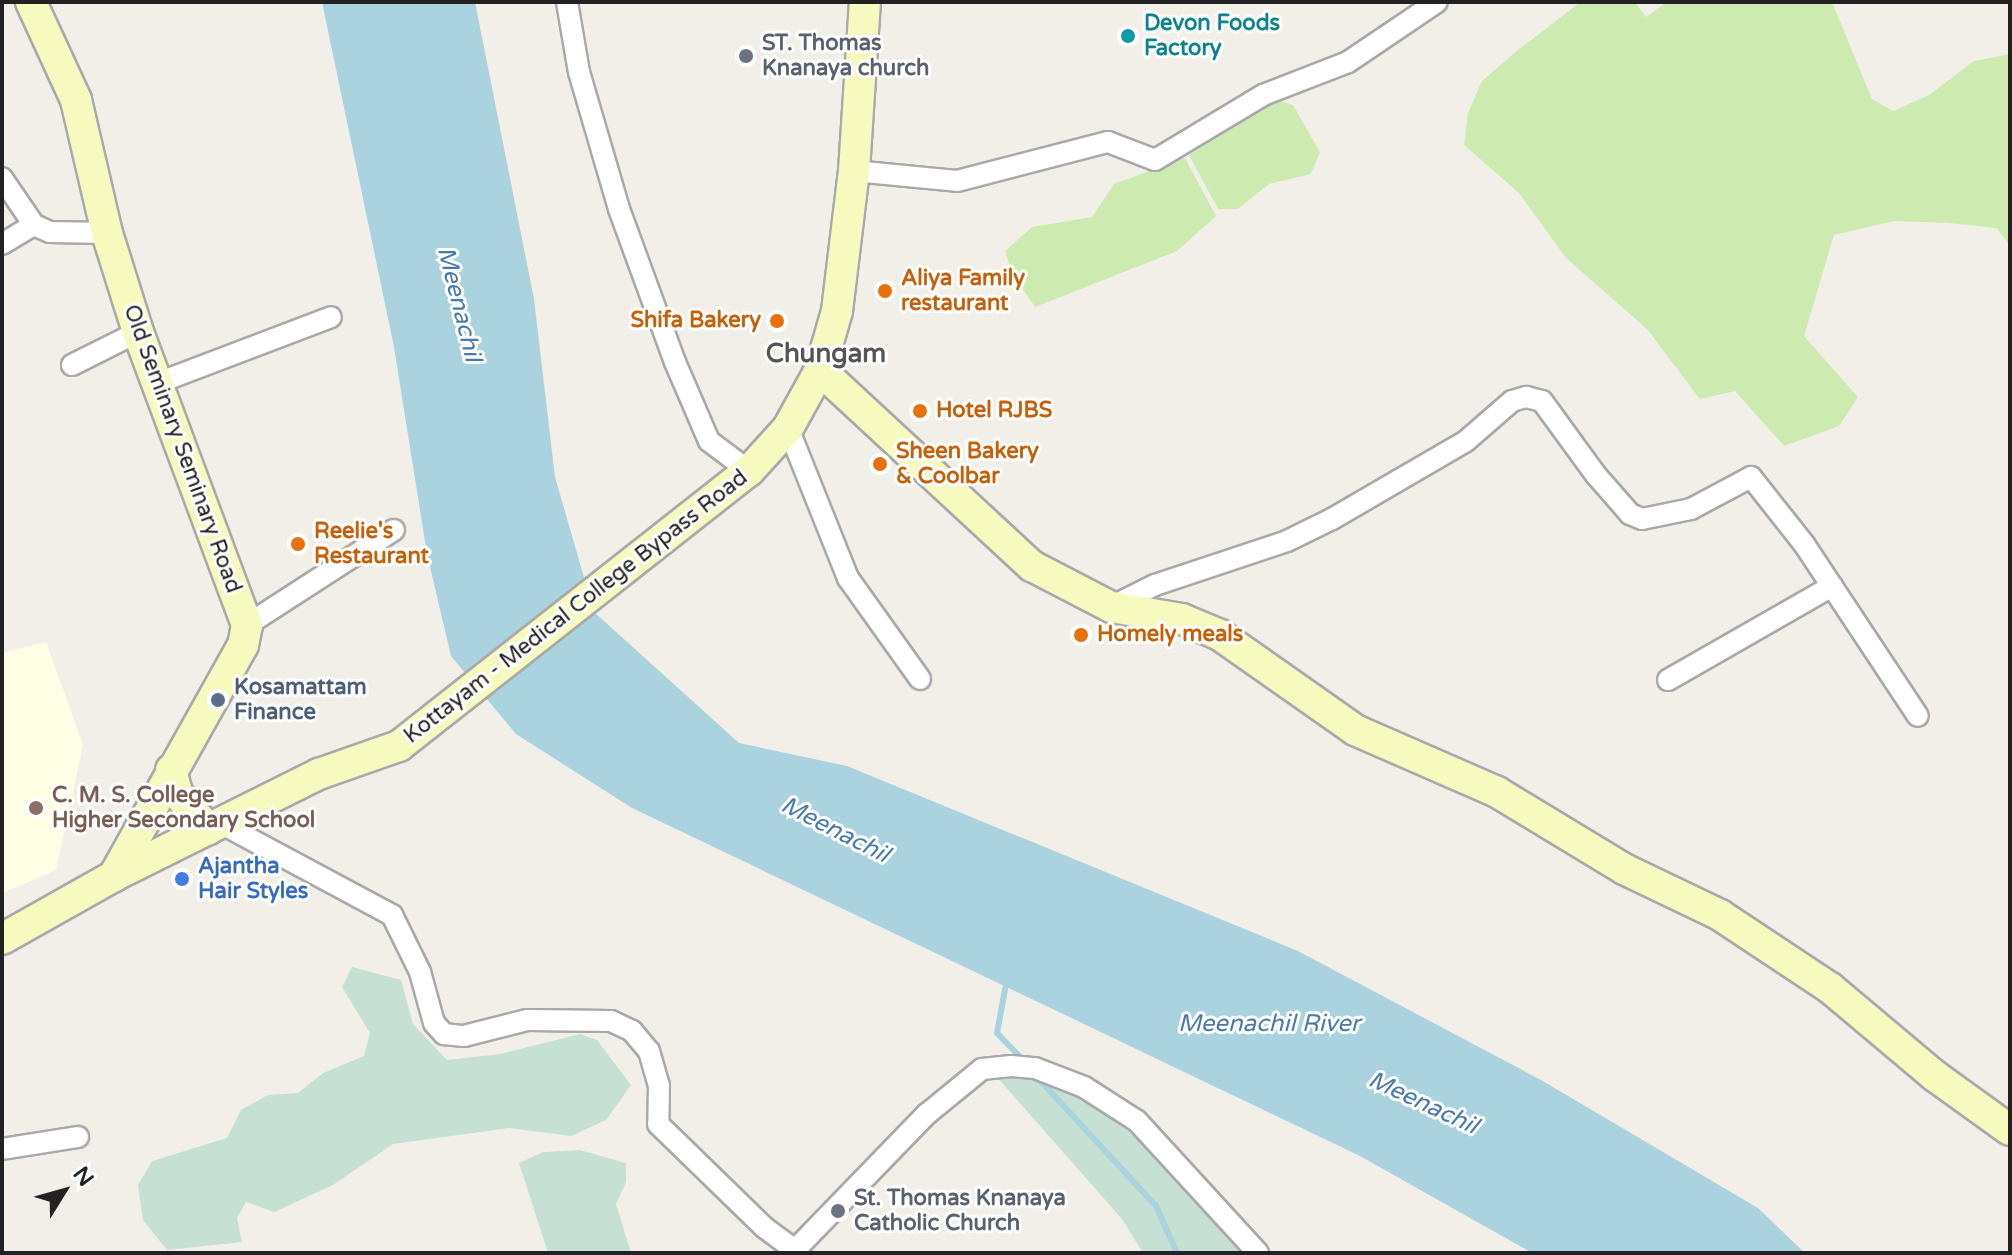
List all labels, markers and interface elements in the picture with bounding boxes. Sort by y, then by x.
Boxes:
place label: Devon Foods Factory [1144,10,1280,62]
marker: Devon Foods Factory [1119,27,1137,45]
place label: ST. Thomas Knanaya church [762,30,929,82]
marker: ST. Thomas Knanaya church [737,47,755,65]
water label: Meenachil [431,244,487,364]
place label: Aliya Family restaurant [901,265,1025,316]
marker: Aliya Family restaurant [876,282,894,300]
street label: Old Seminary Seminary Road [117,301,247,597]
place label: Shifa Bakery [631,308,761,334]
marker: Shifa Bakery [768,312,786,330]
district label: Chungam [766,338,886,370]
place label: Hotel RJBS [936,398,1052,424]
marker: Hotel RJBS [911,402,929,420]
place label: Sheen Bakery & Coolbar [896,438,1039,490]
marker: Sheen Bakery & Coolbar [871,455,889,473]
street label: Kottayam - Medical College Bypass Road [399,465,753,749]
place label: Reelie's Restaurant [314,518,429,570]
marker: Reelie's Restaurant [289,535,307,553]
place label: Homely meals [1097,622,1243,648]
marker: Homely meals [1072,626,1090,644]
place label: Kosamattam Finance [234,674,367,726]
marker: Kosamattam Finance [209,691,227,709]
place label: C. M. S. College Higher Secondary School [52,782,315,834]
water label: Meenachil [776,791,894,869]
marker: C. M. S. College Higher Secondary School [27,799,45,817]
place label: Ajantha Hair Styles [198,853,308,904]
marker: Ajantha Hair Styles [173,870,191,888]
water label: Meenachil River [1178,1010,1360,1038]
water label: Meenachil [1364,1065,1482,1141]
north arrow [24,1151,104,1231]
text: N [67,1162,99,1191]
place label: St. Thomas Knanaya Catholic Church [854,1185,1066,1236]
marker: St. Thomas Knanaya Catholic Church [829,1202,847,1220]

